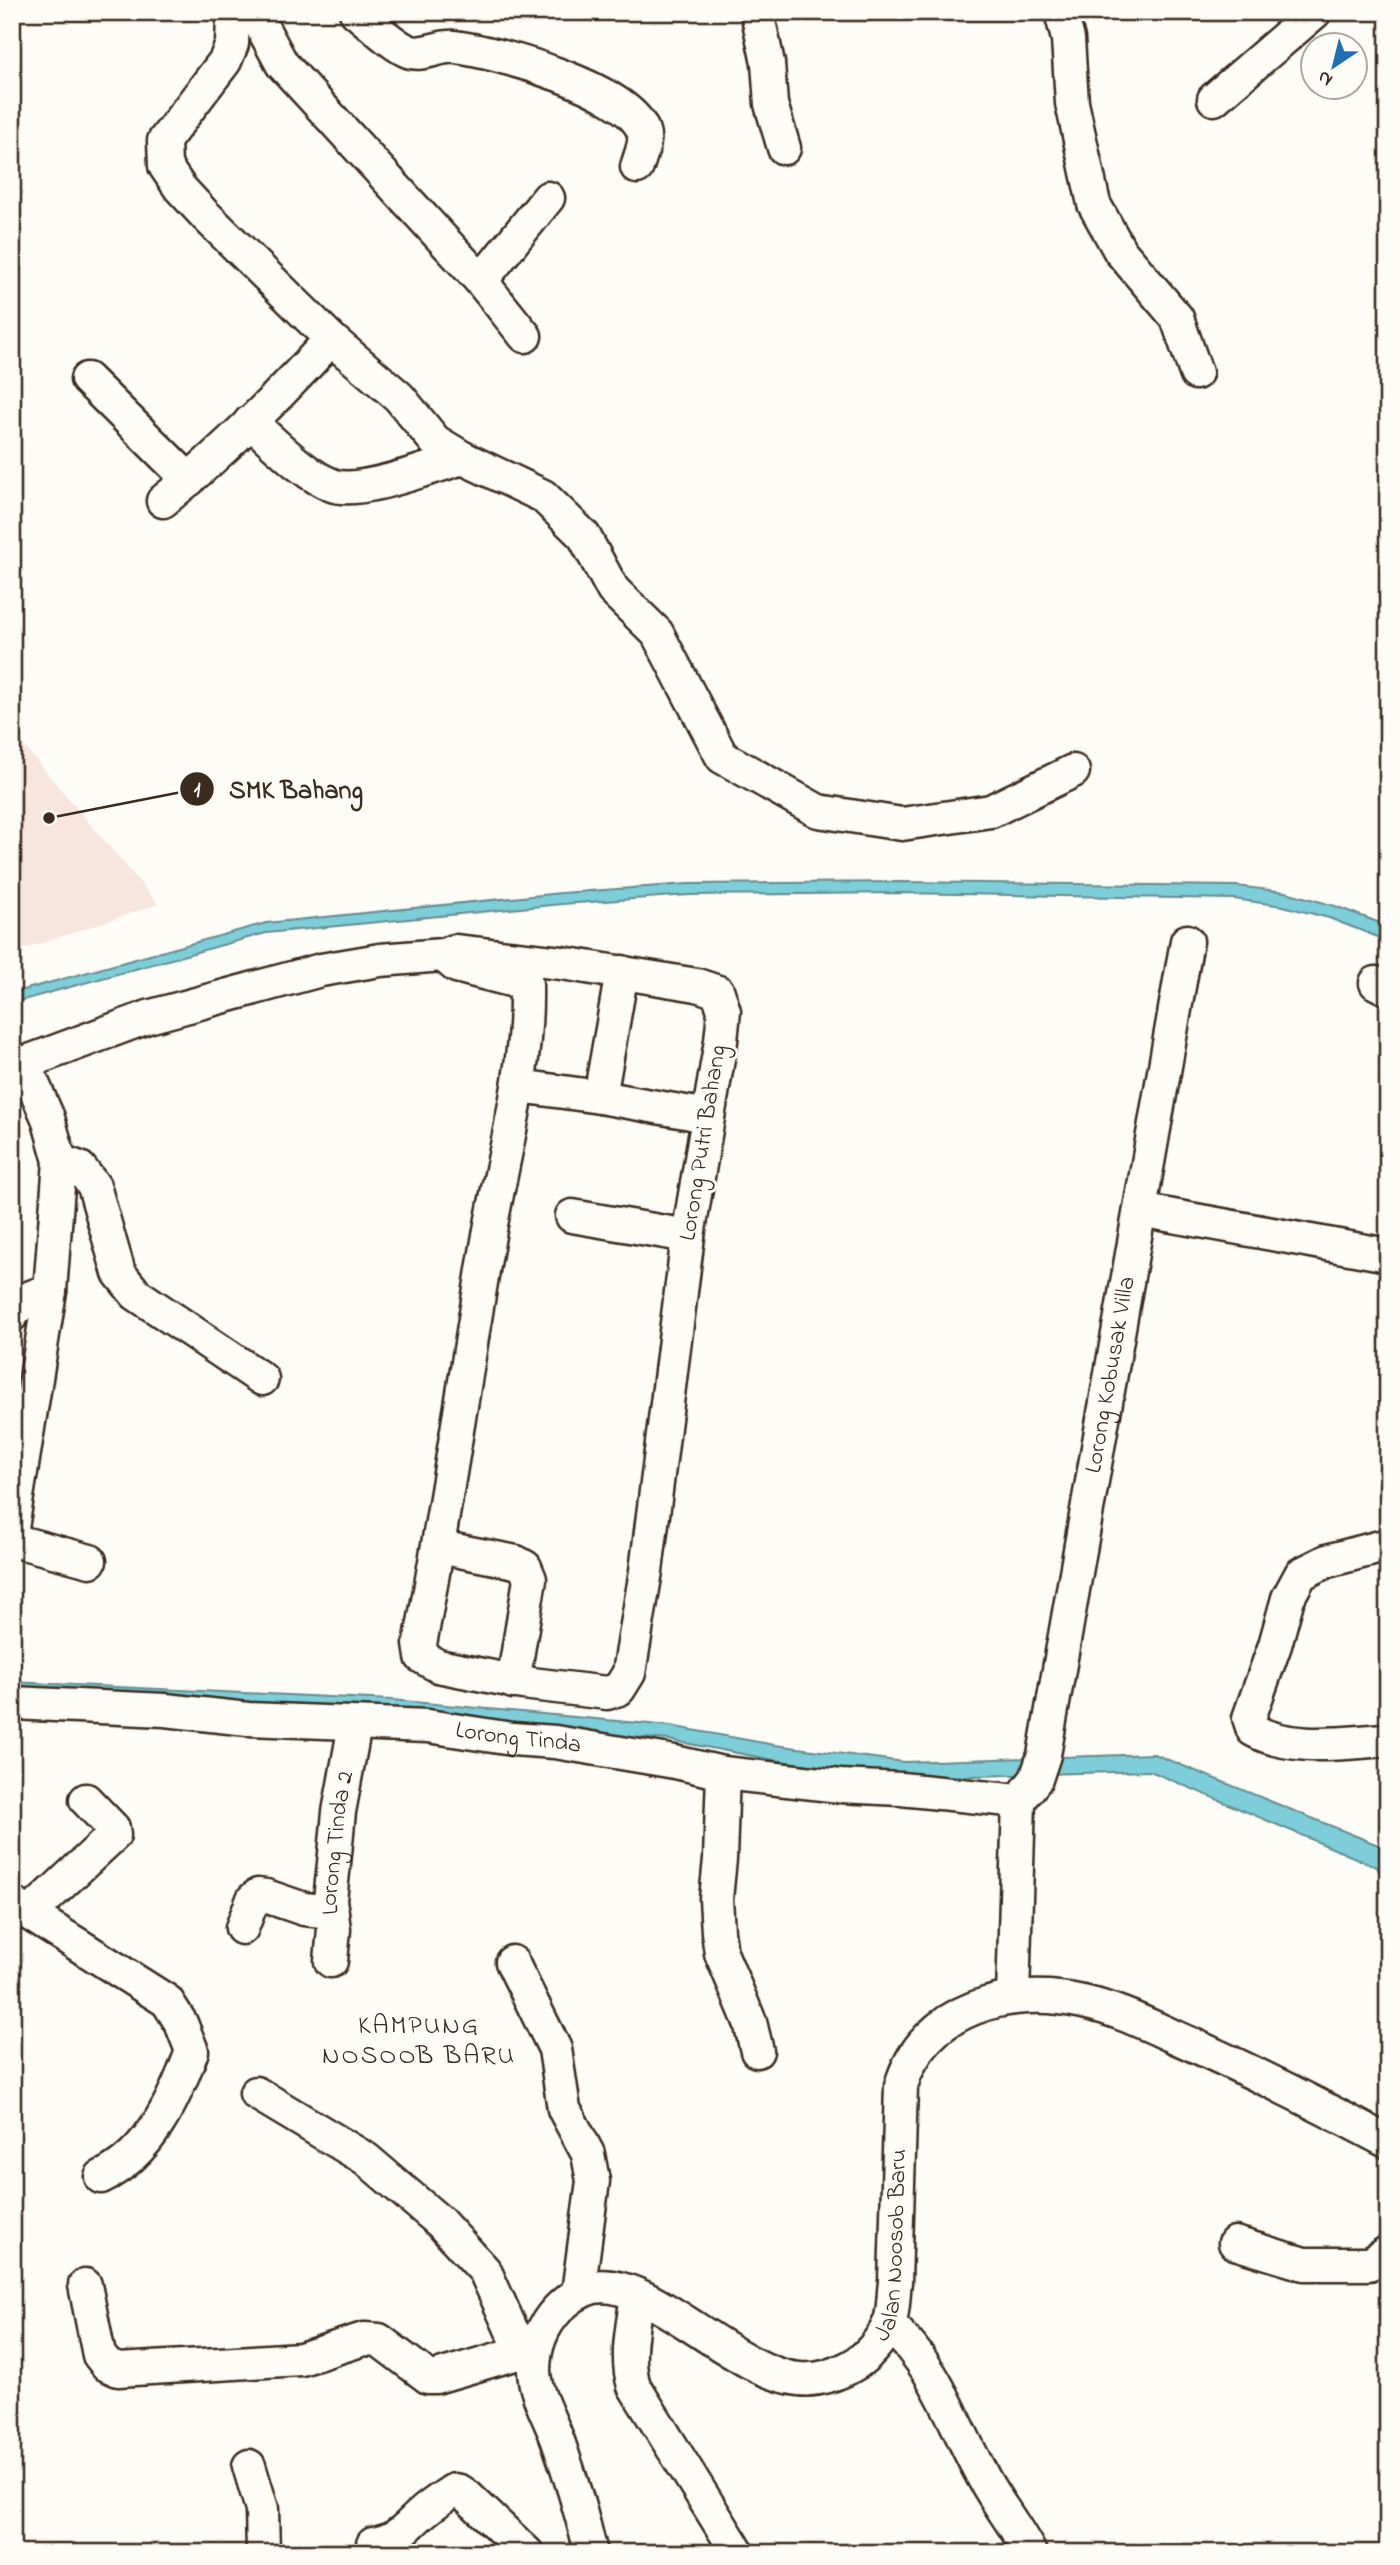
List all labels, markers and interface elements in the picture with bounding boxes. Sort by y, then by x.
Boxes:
north arrow [1298,32,1368,102]
text: N [1313,63,1339,93]
callout: SMK Bahang [180,765,377,812]
text: SMK Bahang [229,773,363,812]
text: 1 [194,776,201,806]
street label: Lorong Putri Bahang [671,1043,737,1243]
street label: Lorong Kobusak Villa [1076,1274,1145,1476]
street label: Lorong Tinda [453,1713,584,1764]
street label: Lorong Tinda 2 [312,1768,364,1917]
district label: KAMPUNG NOSOOB BARU [322,2008,516,2076]
street label: Jalan Noosob Baru [865,2148,917,2349]

